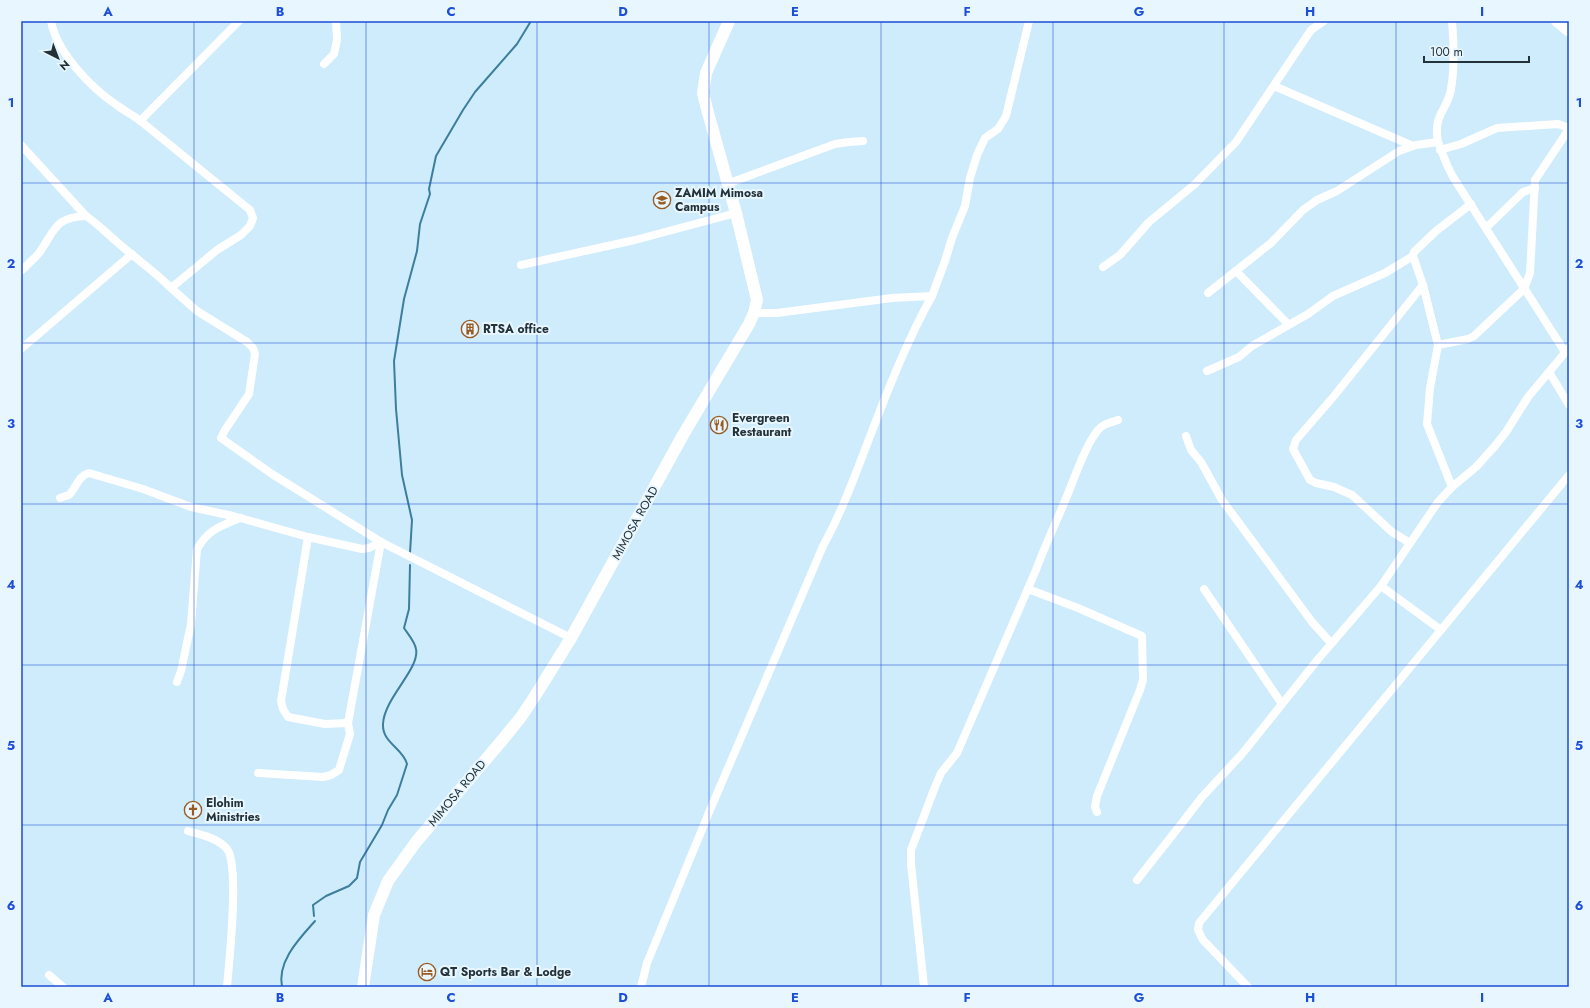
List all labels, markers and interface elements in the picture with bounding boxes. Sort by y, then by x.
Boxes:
text: A [102,2,113,21]
text: B [276,2,285,21]
text: C [446,2,456,21]
text: D [618,2,628,21]
text: E [791,2,799,21]
text: F [963,2,971,21]
text: G [1134,2,1145,21]
text: H [1305,2,1315,21]
text: I [1480,2,1484,21]
north arrow [38,38,78,78]
scale bar [1424,38,1529,64]
text: 100 m [1430,43,1463,61]
text: N [56,57,73,74]
text: 1 [8,93,14,112]
text: 1 [1576,93,1582,112]
place label: ZAMIM Mimosa Campus [675,184,763,216]
school or university icon: ZAMIM Mimosa Campus [652,190,672,210]
text: 2 [7,254,15,273]
text: 2 [1575,254,1583,273]
building icon: RTSA office [460,319,480,339]
place label: RTSA office [483,320,549,338]
place label: Evergreen Restaurant [732,409,792,441]
text: 3 [7,414,15,433]
text: 3 [1575,414,1583,433]
restaurant icon: Evergreen Restaurant [709,415,729,435]
street label: MIMOSA ROAD [607,483,663,563]
text: 4 [6,575,16,594]
text: 4 [1574,575,1584,594]
text: 5 [7,736,15,755]
text: 5 [1575,736,1583,755]
street label: MIMOSA ROAD [424,756,490,830]
place label: Elohim Ministries [206,794,261,826]
church icon: Elohim Ministries [183,800,203,820]
text: 6 [7,896,16,915]
text: 6 [1575,896,1584,915]
hotel icon: QT Sports Bar & Lodge [417,962,437,982]
place label: QT Sports Bar & Lodge [440,963,571,981]
text: A [102,988,113,1007]
text: B [276,988,285,1007]
text: C [446,988,456,1007]
text: D [618,988,628,1007]
text: E [791,988,799,1007]
text: F [963,988,971,1007]
text: G [1134,988,1145,1007]
text: H [1305,988,1315,1007]
text: I [1480,988,1484,1007]

